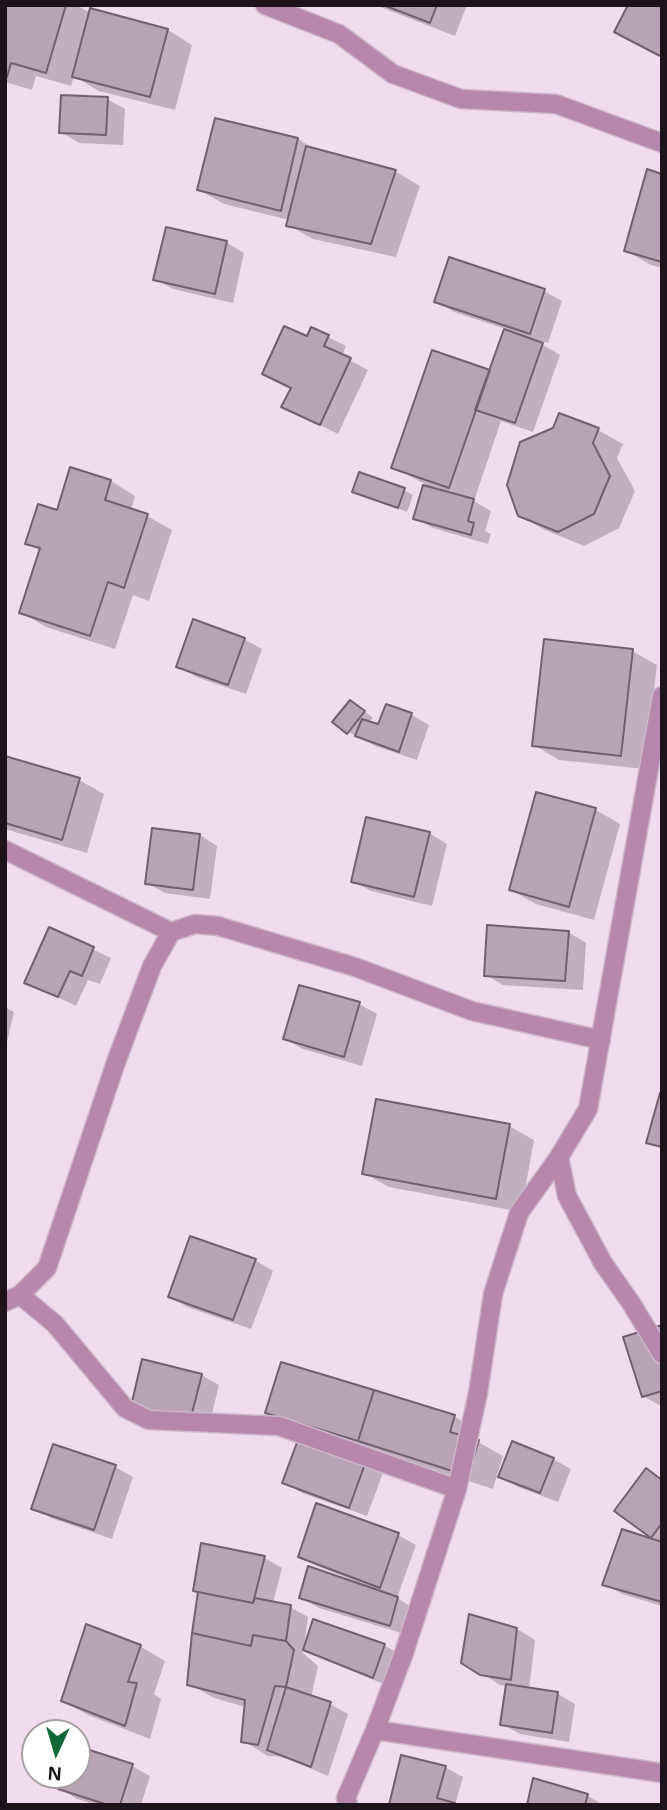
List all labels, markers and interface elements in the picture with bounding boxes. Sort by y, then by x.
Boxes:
north arrow [21,1719,91,1789]
text: N [47,1762,62,1784]

